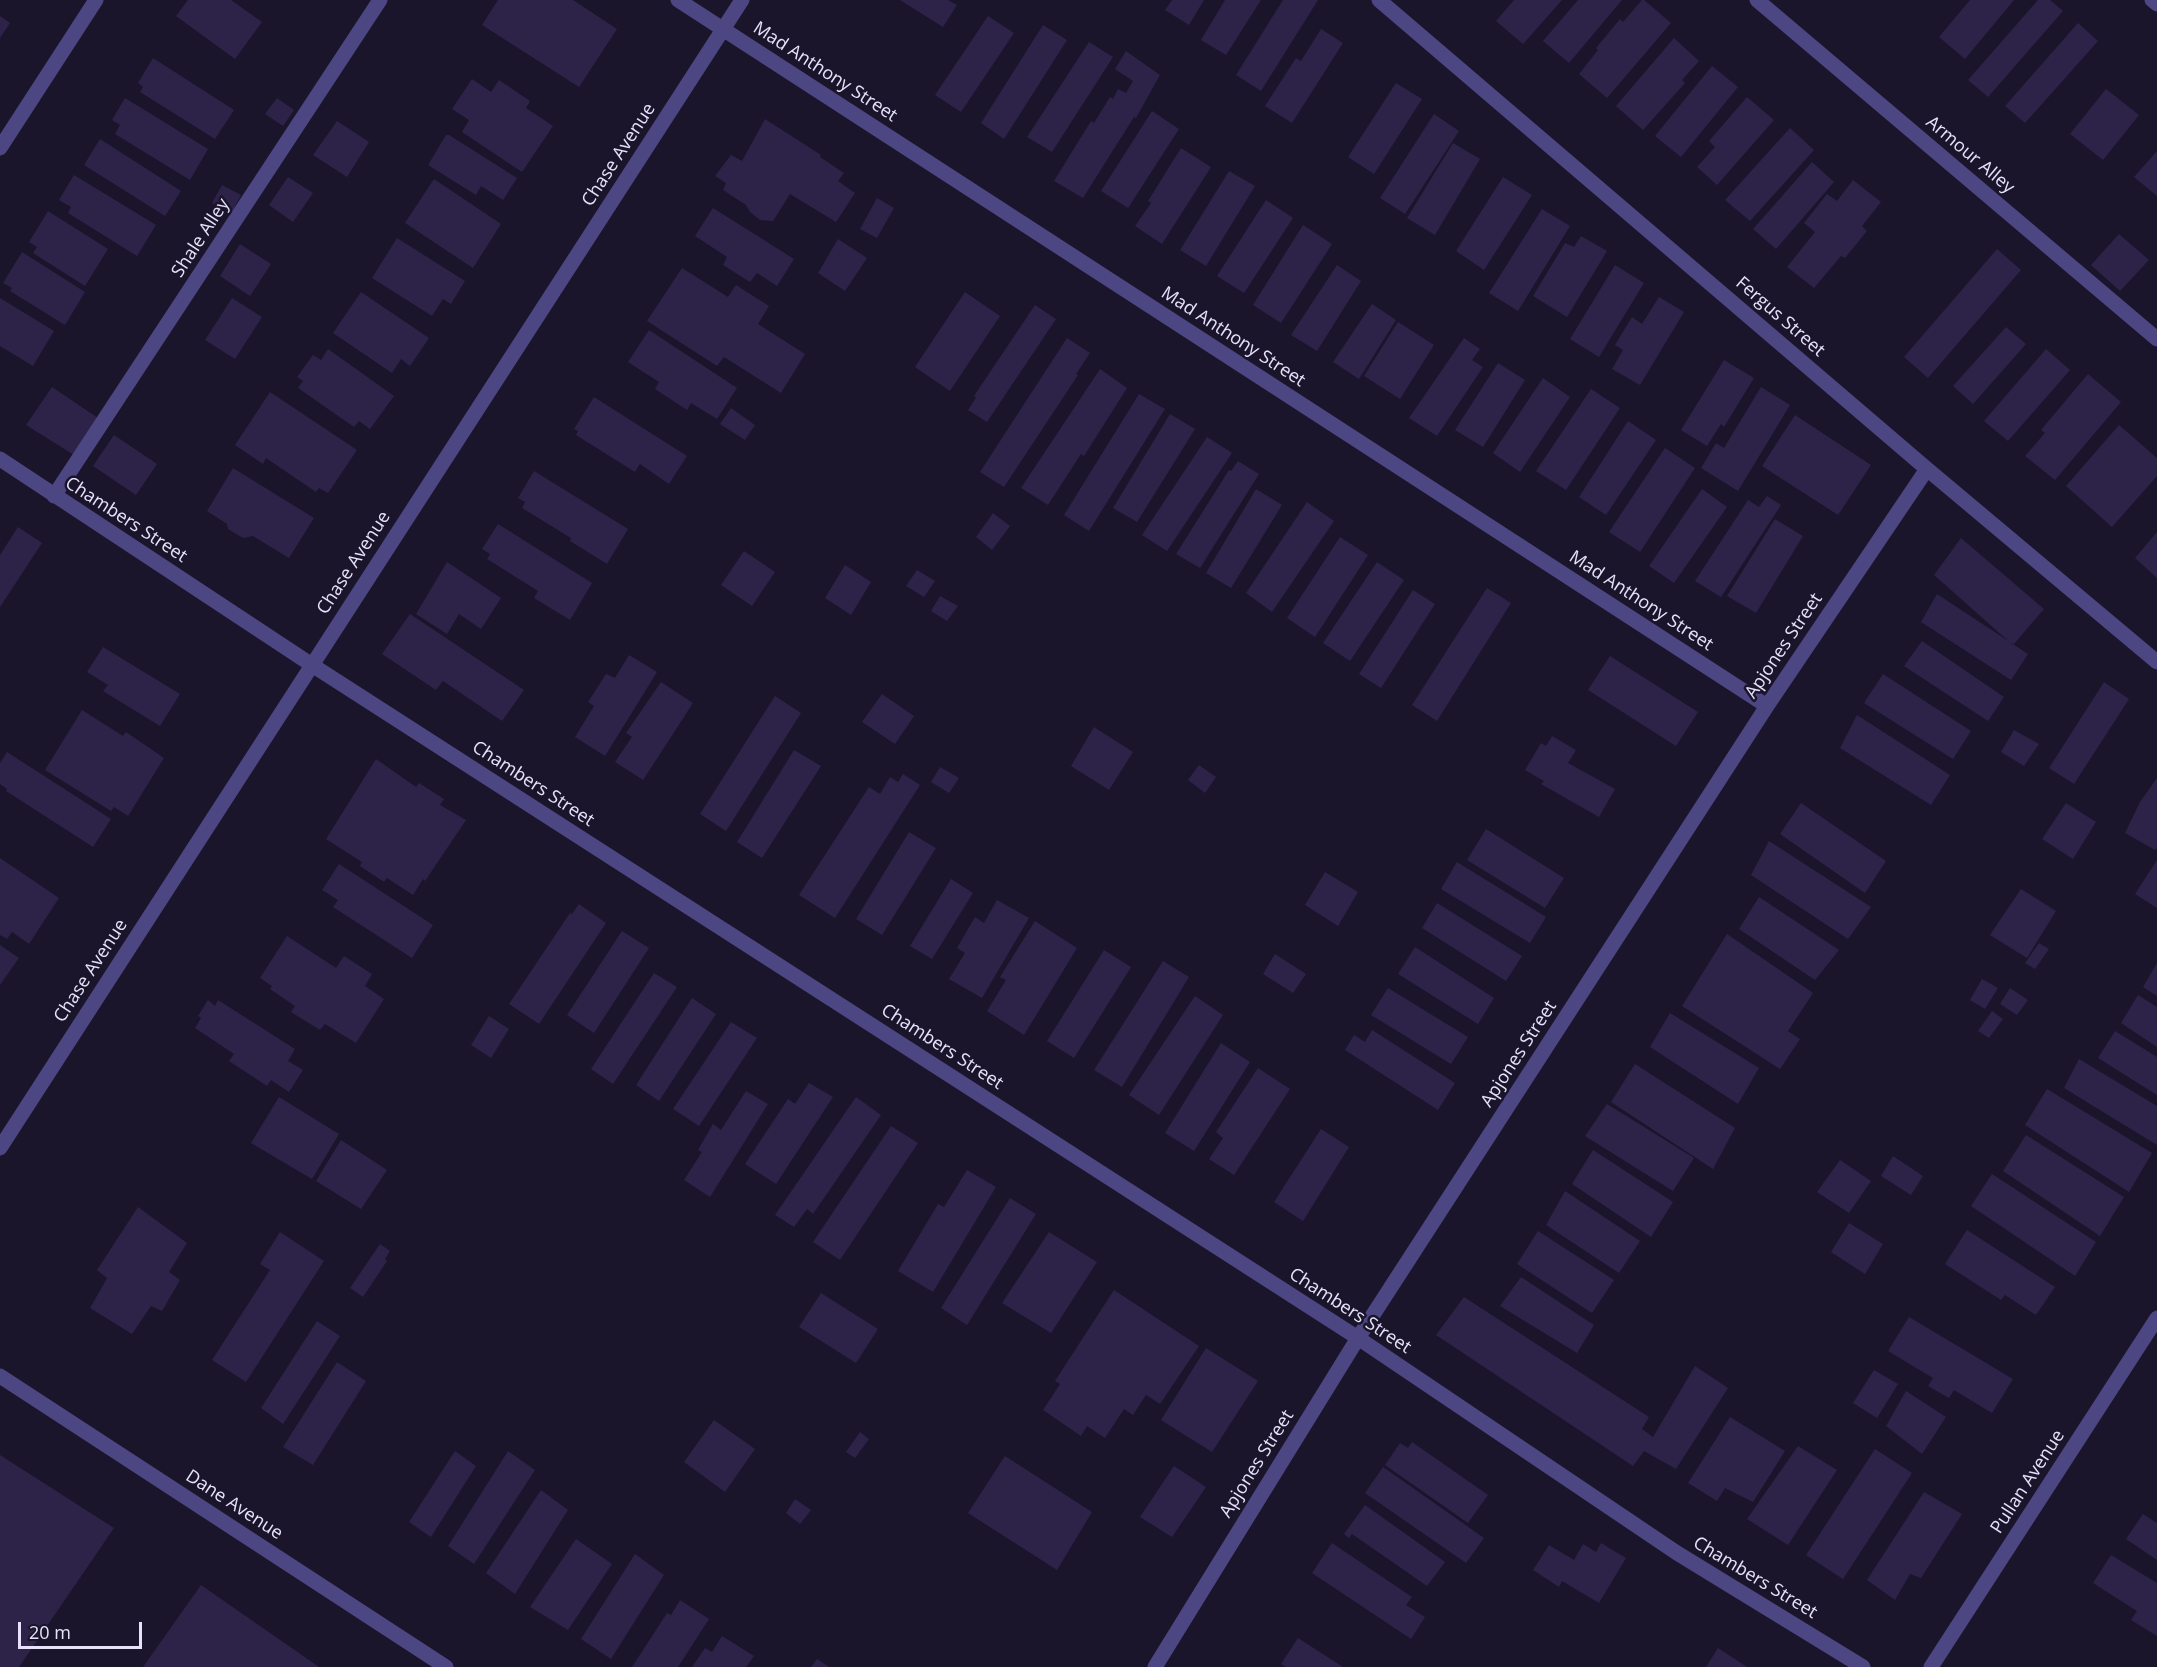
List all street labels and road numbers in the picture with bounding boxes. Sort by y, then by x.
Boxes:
street label: Mad Anthony Street [749,17,901,127]
street label: Chase Avenue [578,99,660,211]
street label: Armour Alley [1921,112,2019,198]
street label: Shale Alley [167,194,235,282]
street label: Fergus Street [1731,272,1829,362]
street label: Mad Anthony Street [1157,282,1309,392]
street label: Chambers Street [61,473,191,567]
street label: Chase Avenue [313,507,395,619]
street label: Mad Anthony Street [1565,546,1717,656]
street label: Apjones Street [1741,589,1827,703]
street label: Chambers Street [468,737,598,831]
street label: Chase Avenue [50,915,132,1027]
street label: Apjones Street [1477,997,1561,1111]
street label: Chambers Street [877,1000,1007,1094]
street label: Chambers Street [1285,1264,1415,1358]
street label: Apjones Street [1215,1406,1299,1522]
street label: Pullan Avenue [1986,1426,2070,1538]
street label: Dane Avenue [181,1466,287,1544]
street label: Chambers Street [1689,1532,1821,1624]

